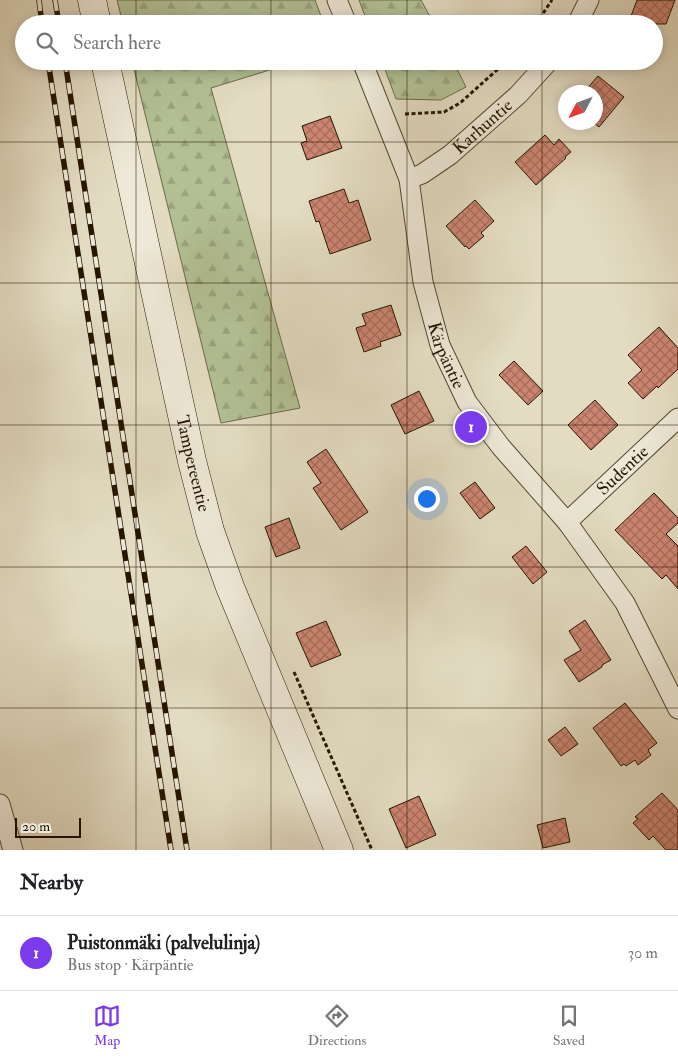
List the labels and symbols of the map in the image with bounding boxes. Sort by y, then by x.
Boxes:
north arrow [558,85,603,130]
street label: Karhuntie [448,94,518,159]
street label: Kärpäntie [422,319,470,393]
pin: 1 [455,408,487,446]
street label: Tampereentie [170,413,216,515]
street label: Sudentie [592,440,654,500]
your location [414,486,440,512]
scale bar [15,815,81,838]

